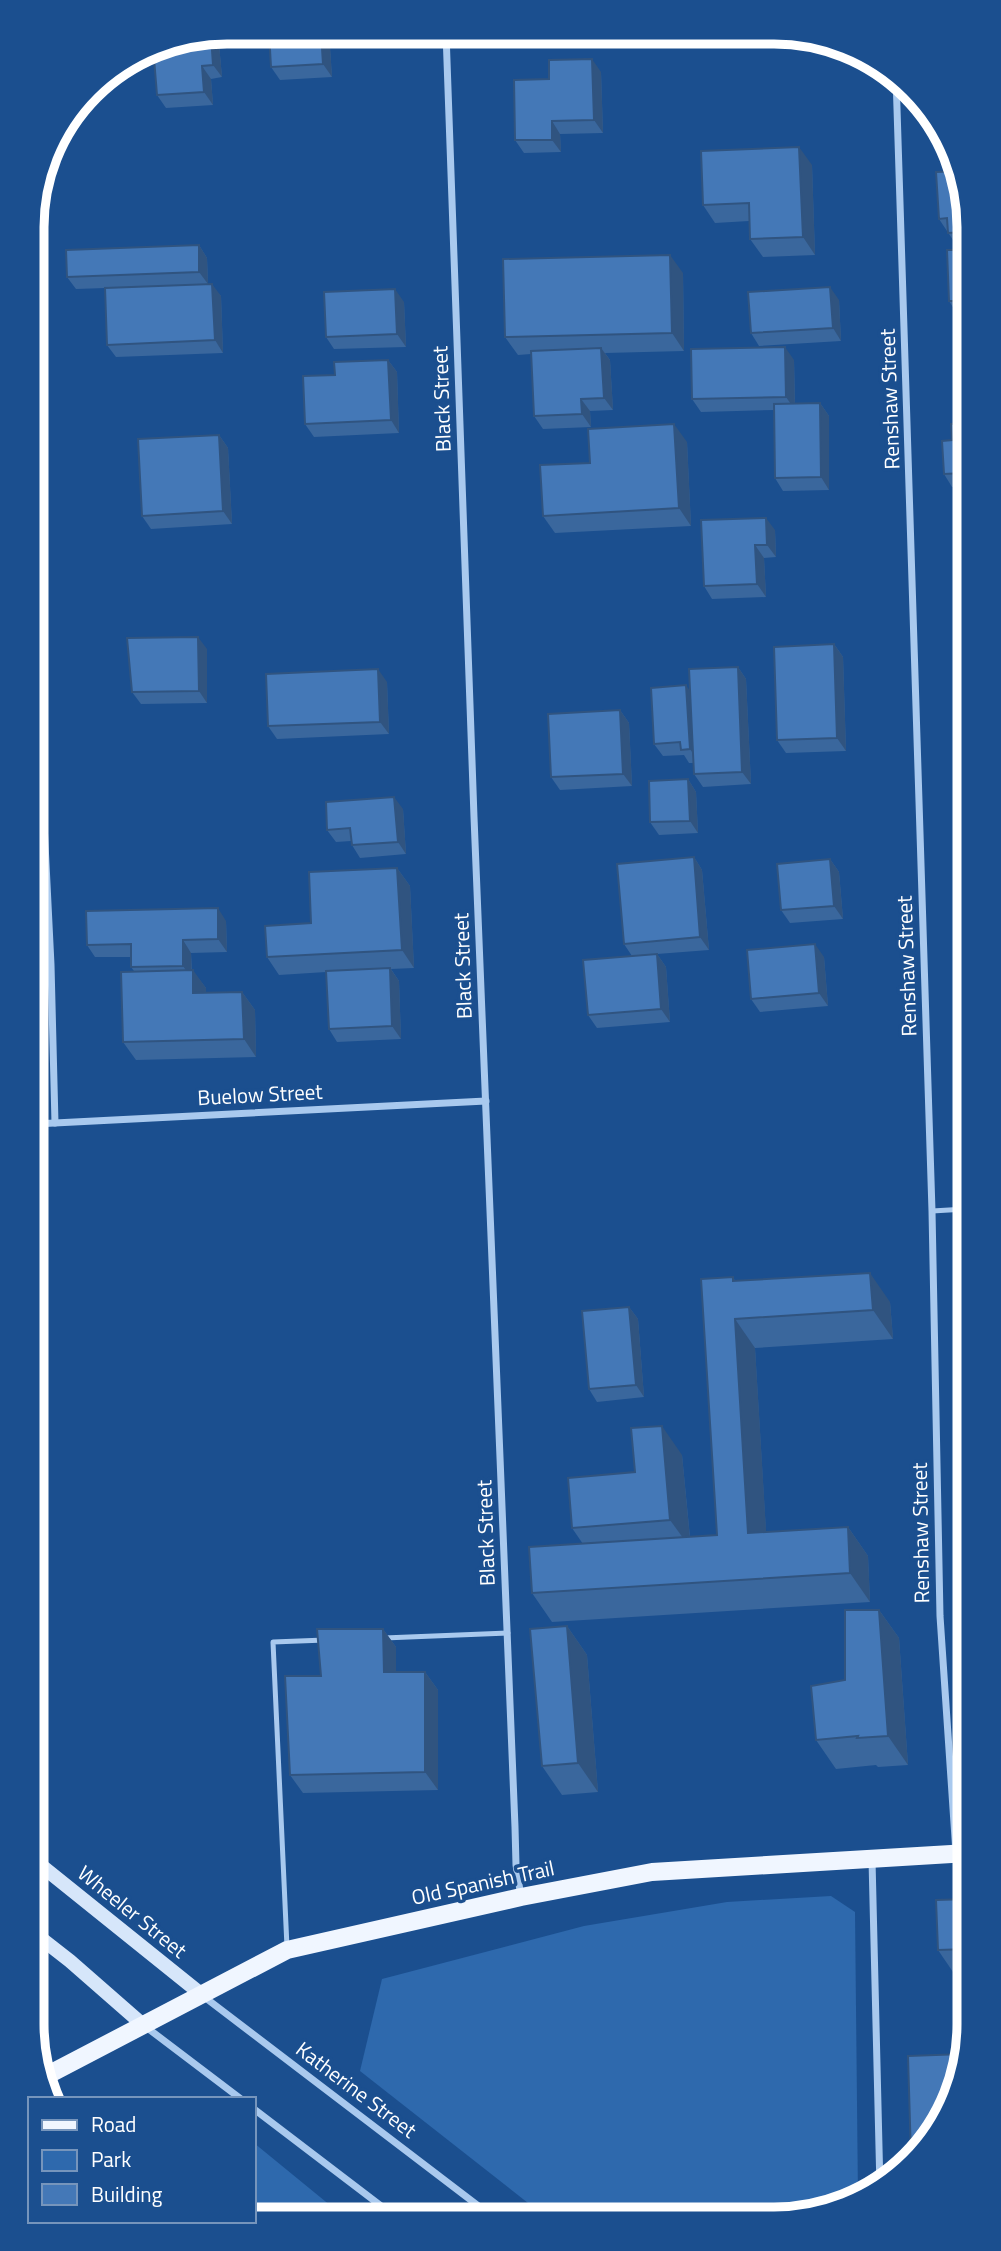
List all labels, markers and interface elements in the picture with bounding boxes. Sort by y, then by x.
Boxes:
street label: Renshaw Street [871,327,907,470]
street label: Black Street [423,345,459,453]
street label: Renshaw Street [888,894,924,1037]
street label: Black Street [444,912,480,1020]
street label: Buelow Street [197,1075,324,1113]
street label: Renshaw Street [903,1462,937,1604]
street label: Black Street [467,1479,503,1587]
street label: Old Spanish Trail [408,1851,557,1913]
street label: Wheeler Street [71,1857,195,1966]
street label: Katherine Street [289,2033,424,2146]
legend [28,2097,256,2223]
text: Road [91,2108,136,2140]
text: Park [91,2143,131,2175]
text: Building [91,2178,163,2210]

